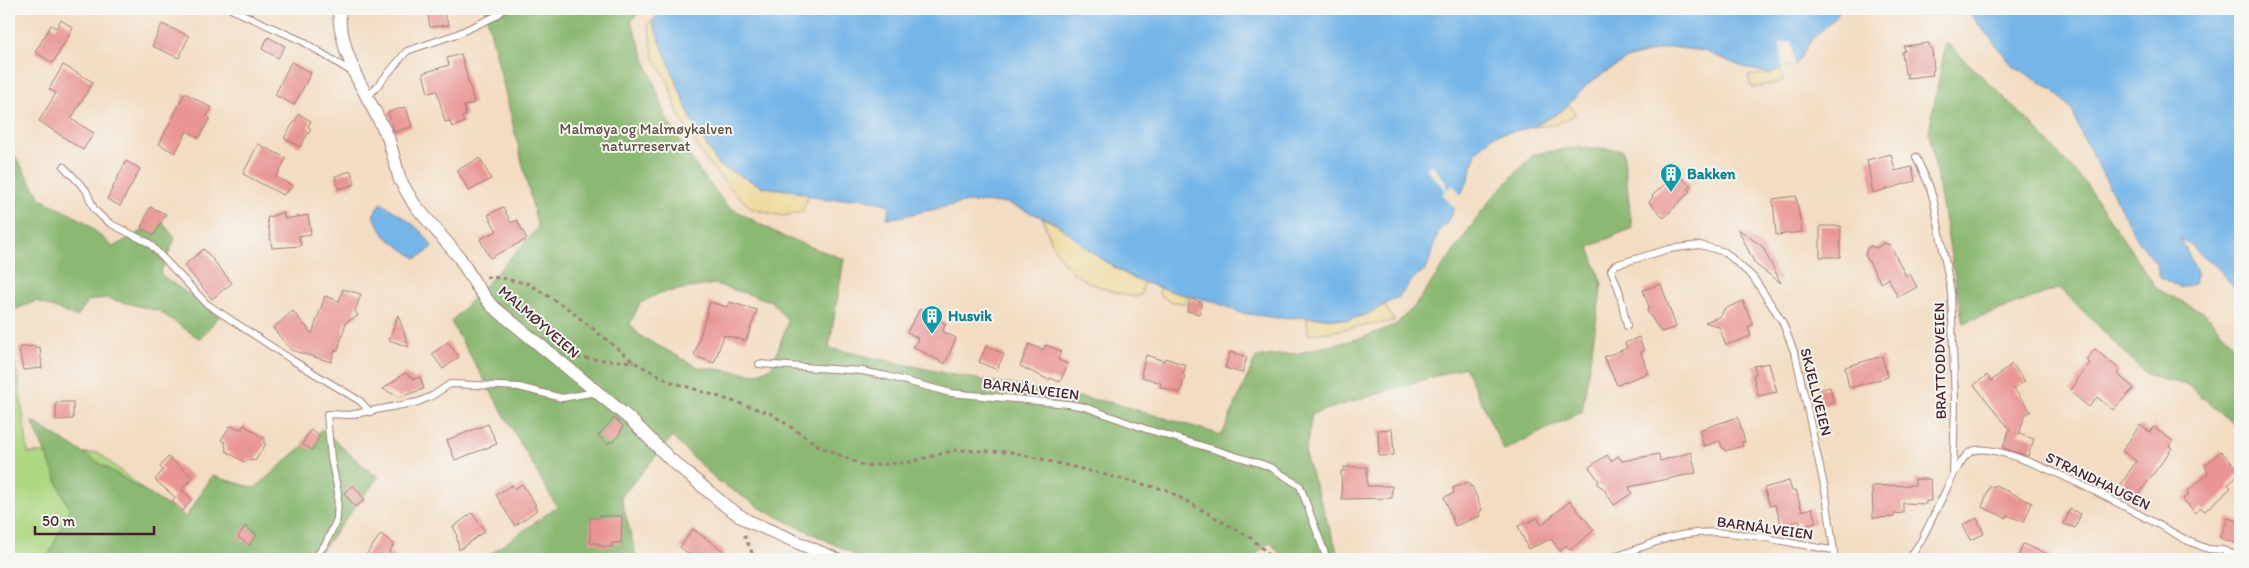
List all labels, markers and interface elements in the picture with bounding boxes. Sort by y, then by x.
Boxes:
park label: Malmøya og Malmøykalven naturreservat [560,120,732,155]
building icon: Bakken [1659,162,1683,193]
place label: Bakken [1687,165,1736,183]
street label: MALMØYVEIEN [495,282,583,362]
street label: BRATTODDVEIEN [1930,302,1950,420]
building icon: Husvik [920,304,944,335]
place label: Husvik [948,307,992,325]
street label: SKJELLVEIEN [1796,346,1836,438]
street label: BARNÅLVEIEN [982,374,1080,404]
street label: STRANDHAUGEN [2043,448,2153,514]
scale bar [35,503,154,535]
text: 50 m [42,512,75,530]
street label: BARNÅLVEIEN [1716,512,1814,544]

